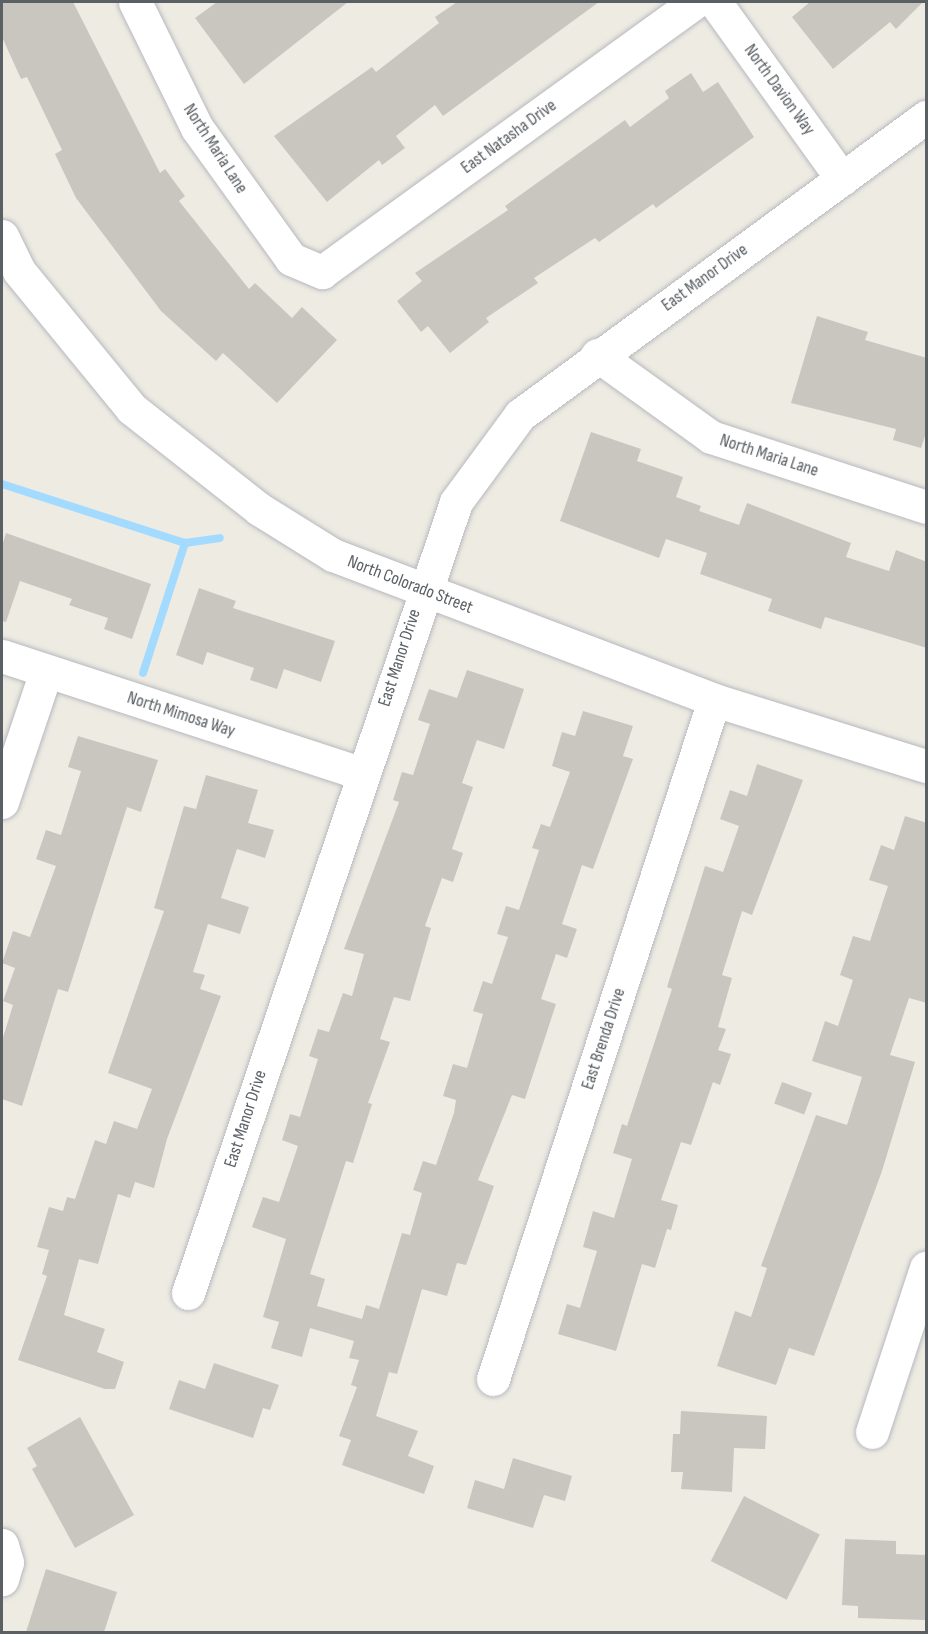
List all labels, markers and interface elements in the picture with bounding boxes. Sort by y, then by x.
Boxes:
street label: North Davion Way [739,40,819,140]
street label: East Natasha Drive [457,95,561,179]
street label: North Maria Lane [178,100,252,198]
street label: East Manor Drive [658,240,752,316]
street label: North Maria Lane [717,430,821,482]
street label: North Colorado Street [344,551,476,619]
street label: East Manor Drive [374,607,426,709]
street label: North Mimosa Way [124,687,238,743]
street label: East Brenda Drive [577,986,631,1092]
street label: East Manor Drive [220,1068,272,1170]

